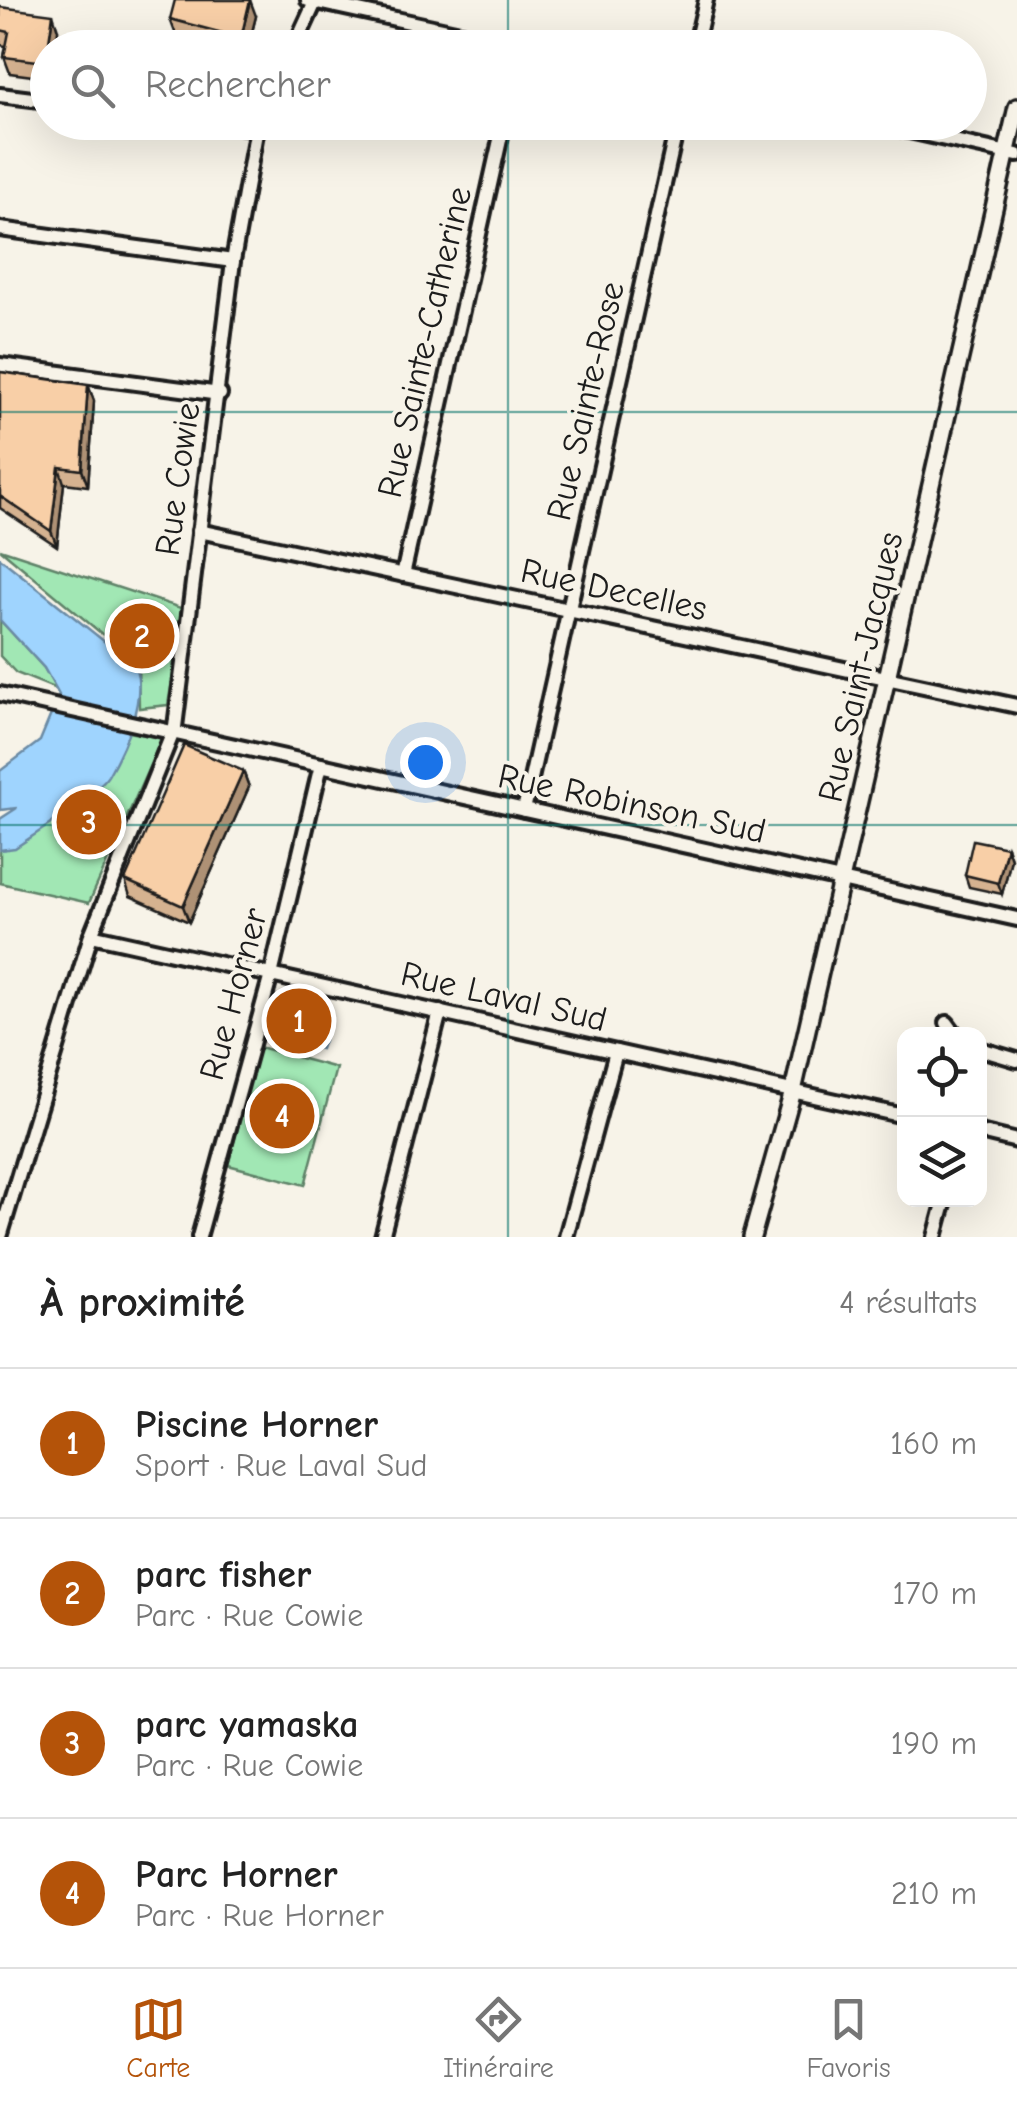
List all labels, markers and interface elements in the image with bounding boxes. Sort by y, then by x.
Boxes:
search box [30,30,987,140]
icon: search [65,58,120,113]
text: Rechercher [145,63,331,107]
street label: Rue Sainte-Catherine [369,183,480,502]
street label: Rue Sainte-Rose [538,278,633,525]
street label: Rue Cowie [146,400,209,558]
street label: Rue Saint-Jacques [810,528,911,806]
street label: Rue Decelles [517,550,711,629]
pin: 2 [110,598,174,674]
your location [400,737,451,788]
street label: Rue Robinson Sud [494,755,770,852]
pin: 3 [56,784,122,860]
street label: Rue Horner [191,904,276,1085]
street label: Rue Laval Sud [397,953,611,1040]
pin: 1 [266,984,332,1058]
map controls [897,1027,987,1207]
button: locate [897,1027,987,1117]
pin: 4 [250,1078,314,1154]
button: layers [897,1117,987,1207]
text: À proximité [40,1278,245,1327]
text: 4 résultats [839,1284,977,1321]
text: Piscine Horner [135,1403,378,1447]
text: 1 [66,1425,79,1462]
text: 160 m [890,1425,977,1462]
text: Sport · Rue Laval Sud [135,1447,427,1484]
text: parc fisher [135,1553,311,1597]
text: 2 [65,1575,80,1612]
text: 170 m [893,1575,977,1612]
text: Parc · Rue Cowie [135,1597,363,1634]
text: parc yamaska [135,1703,359,1747]
text: 3 [65,1725,80,1762]
text: 190 m [891,1725,977,1762]
text: Parc · Rue Cowie [135,1747,363,1784]
text: Parc Horner [135,1853,338,1897]
text: 4 [65,1875,80,1912]
text: 210 m [891,1875,977,1912]
text: Parc · Rue Horner [135,1897,384,1934]
tab: Carte [126,1992,190,2084]
tab: Itinéraire [443,1992,554,2084]
tab: Favoris [807,1992,891,2084]

